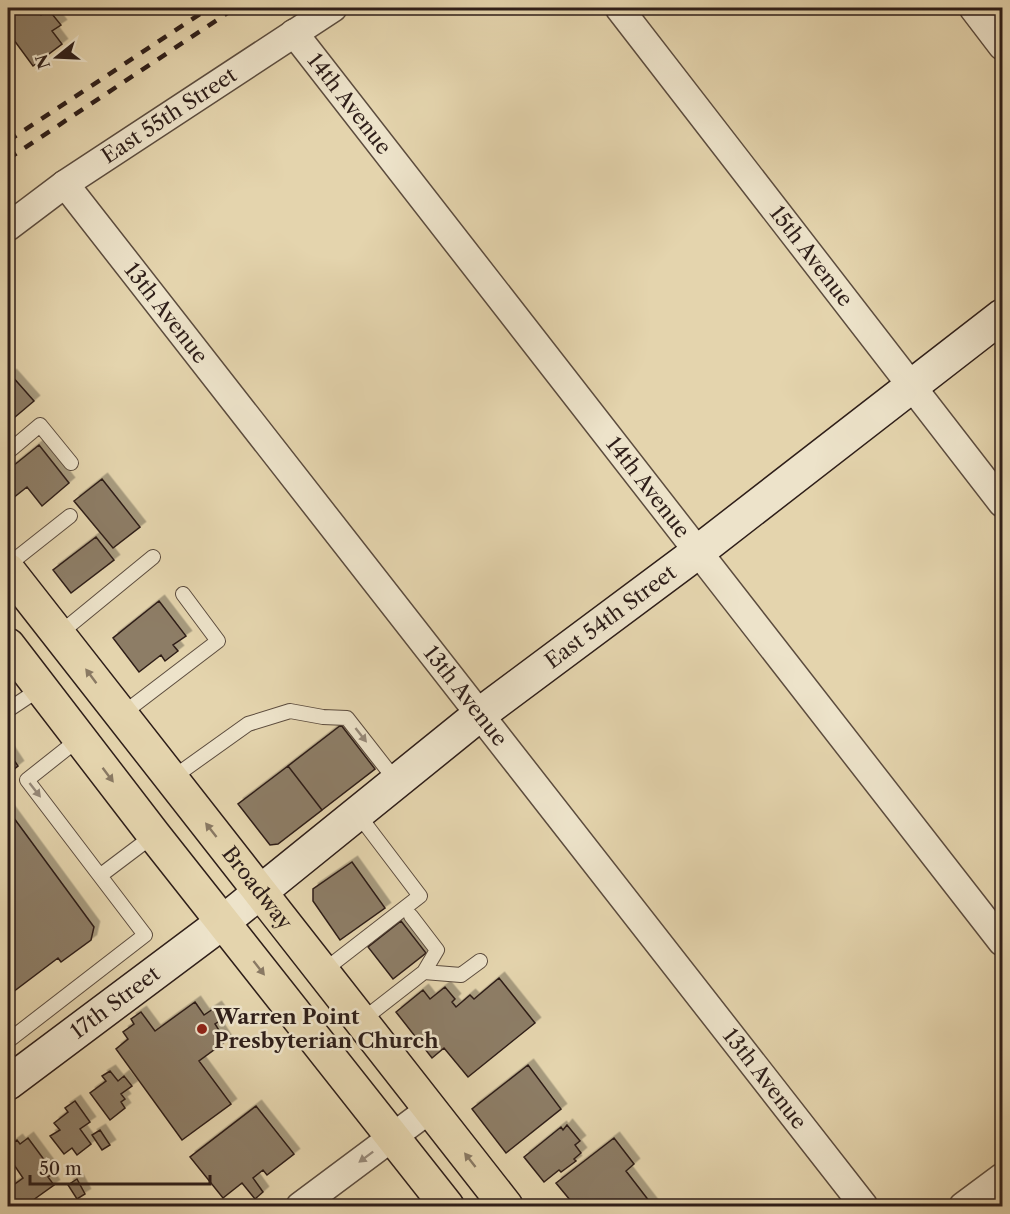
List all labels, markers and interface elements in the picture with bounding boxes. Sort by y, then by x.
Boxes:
north arrow [27,27,87,87]
street label: 14th Avenue [303,48,397,159]
text: N [31,52,54,71]
street label: East 55th Street [97,62,242,169]
street label: 15th Avenue [765,201,858,311]
street label: 13th Avenue [119,258,213,368]
street label: 14th Avenue [601,432,695,543]
street label: East 54th Street [540,559,681,673]
street label: 13th Avenue [419,641,513,751]
one-way arrow [85,668,97,684]
one-way arrow [355,727,368,743]
one-way arrow [101,767,113,782]
one-way arrow [28,782,40,797]
one-way arrow [205,822,218,838]
street label: Broadway [217,841,298,935]
street label: 17th Street [65,960,165,1044]
one-way arrow [253,960,265,975]
place label: Warren Point Presbyterian Church [213,1004,439,1053]
marker: Warren Point Presbyterian Church [195,1022,209,1036]
street label: 13th Avenue [718,1024,812,1134]
scale bar [30,1148,210,1186]
one-way arrow [359,1151,375,1163]
one-way arrow [464,1153,476,1168]
text: 50 m [39,1158,82,1180]

